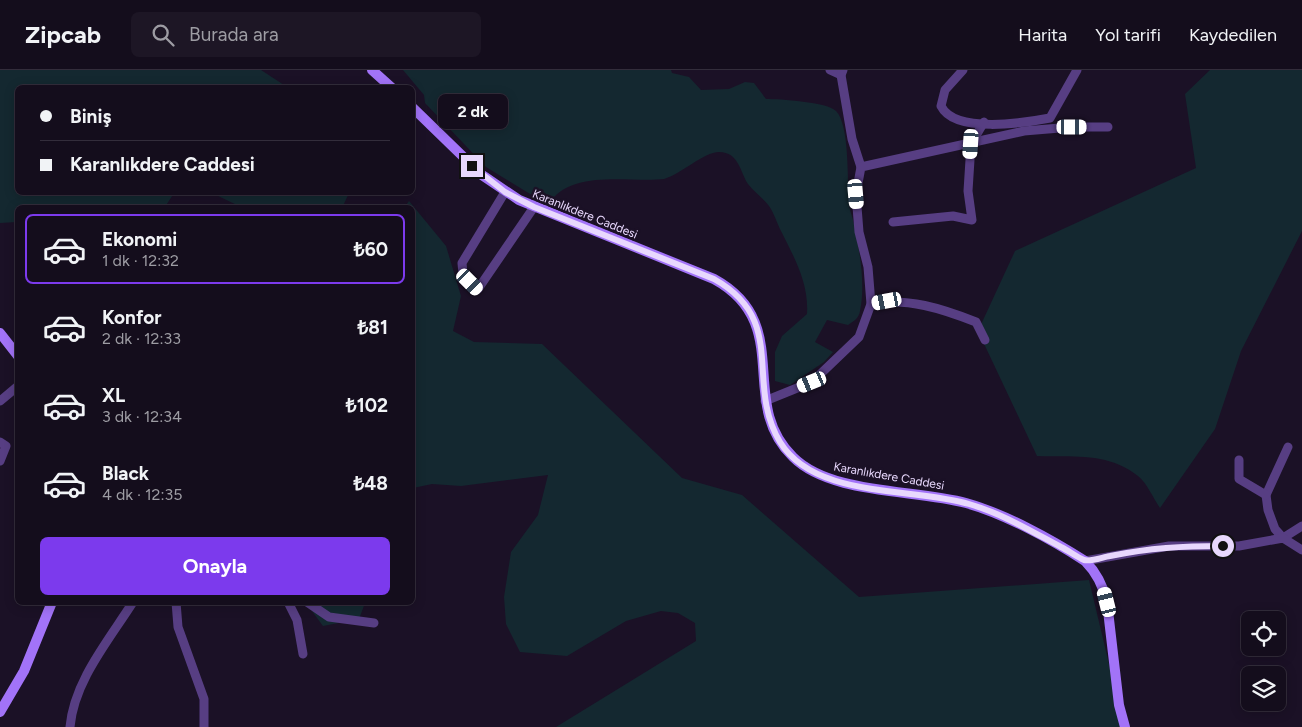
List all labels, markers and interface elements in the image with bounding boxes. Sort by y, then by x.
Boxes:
search box [131,12,481,57]
text: Zipcab [25,20,101,49]
icon: search [149,21,177,49]
text: Burada ara [189,23,279,46]
text: Harita [1018,24,1067,46]
text: Yol tarifi [1095,24,1161,46]
text: Kaydedilen [1189,24,1277,46]
callout: 2 dk [437,93,507,128]
text: 2 dk [457,102,489,121]
text: Biniş [70,105,112,128]
car [1057,120,1087,135]
car [962,129,979,159]
text: Karanlıkdere Caddesi [70,153,255,176]
route end [461,155,483,177]
car [847,178,864,210]
street label: Karanlıkdere Caddesi [530,186,640,242]
icon: car [42,227,87,272]
text: Ekonomi [102,228,177,251]
text: ₺60 [354,238,388,261]
text: 1 dk · 12:32 [102,251,179,270]
car [454,266,485,298]
car [870,291,903,311]
icon: car [42,305,87,350]
text: Konfor [102,306,161,329]
text: ₺81 [357,316,388,339]
text: 2 dk · 12:33 [102,329,181,348]
car [795,369,828,395]
icon: car [42,383,87,428]
text: XL [102,384,125,407]
text: ₺102 [346,394,388,417]
text: 3 dk · 12:34 [102,407,182,426]
street label: Karanlıkdere Caddesi [833,459,945,493]
icon: car [42,461,87,506]
text: Black [102,462,149,485]
text: ₺48 [353,472,388,495]
text: 4 dk · 12:35 [102,485,183,504]
route start [1212,535,1234,557]
button: Onayla [40,537,390,595]
car [1096,586,1117,618]
map controls [1241,611,1286,711]
button: locate [1241,611,1286,656]
button: layers [1241,666,1286,711]

